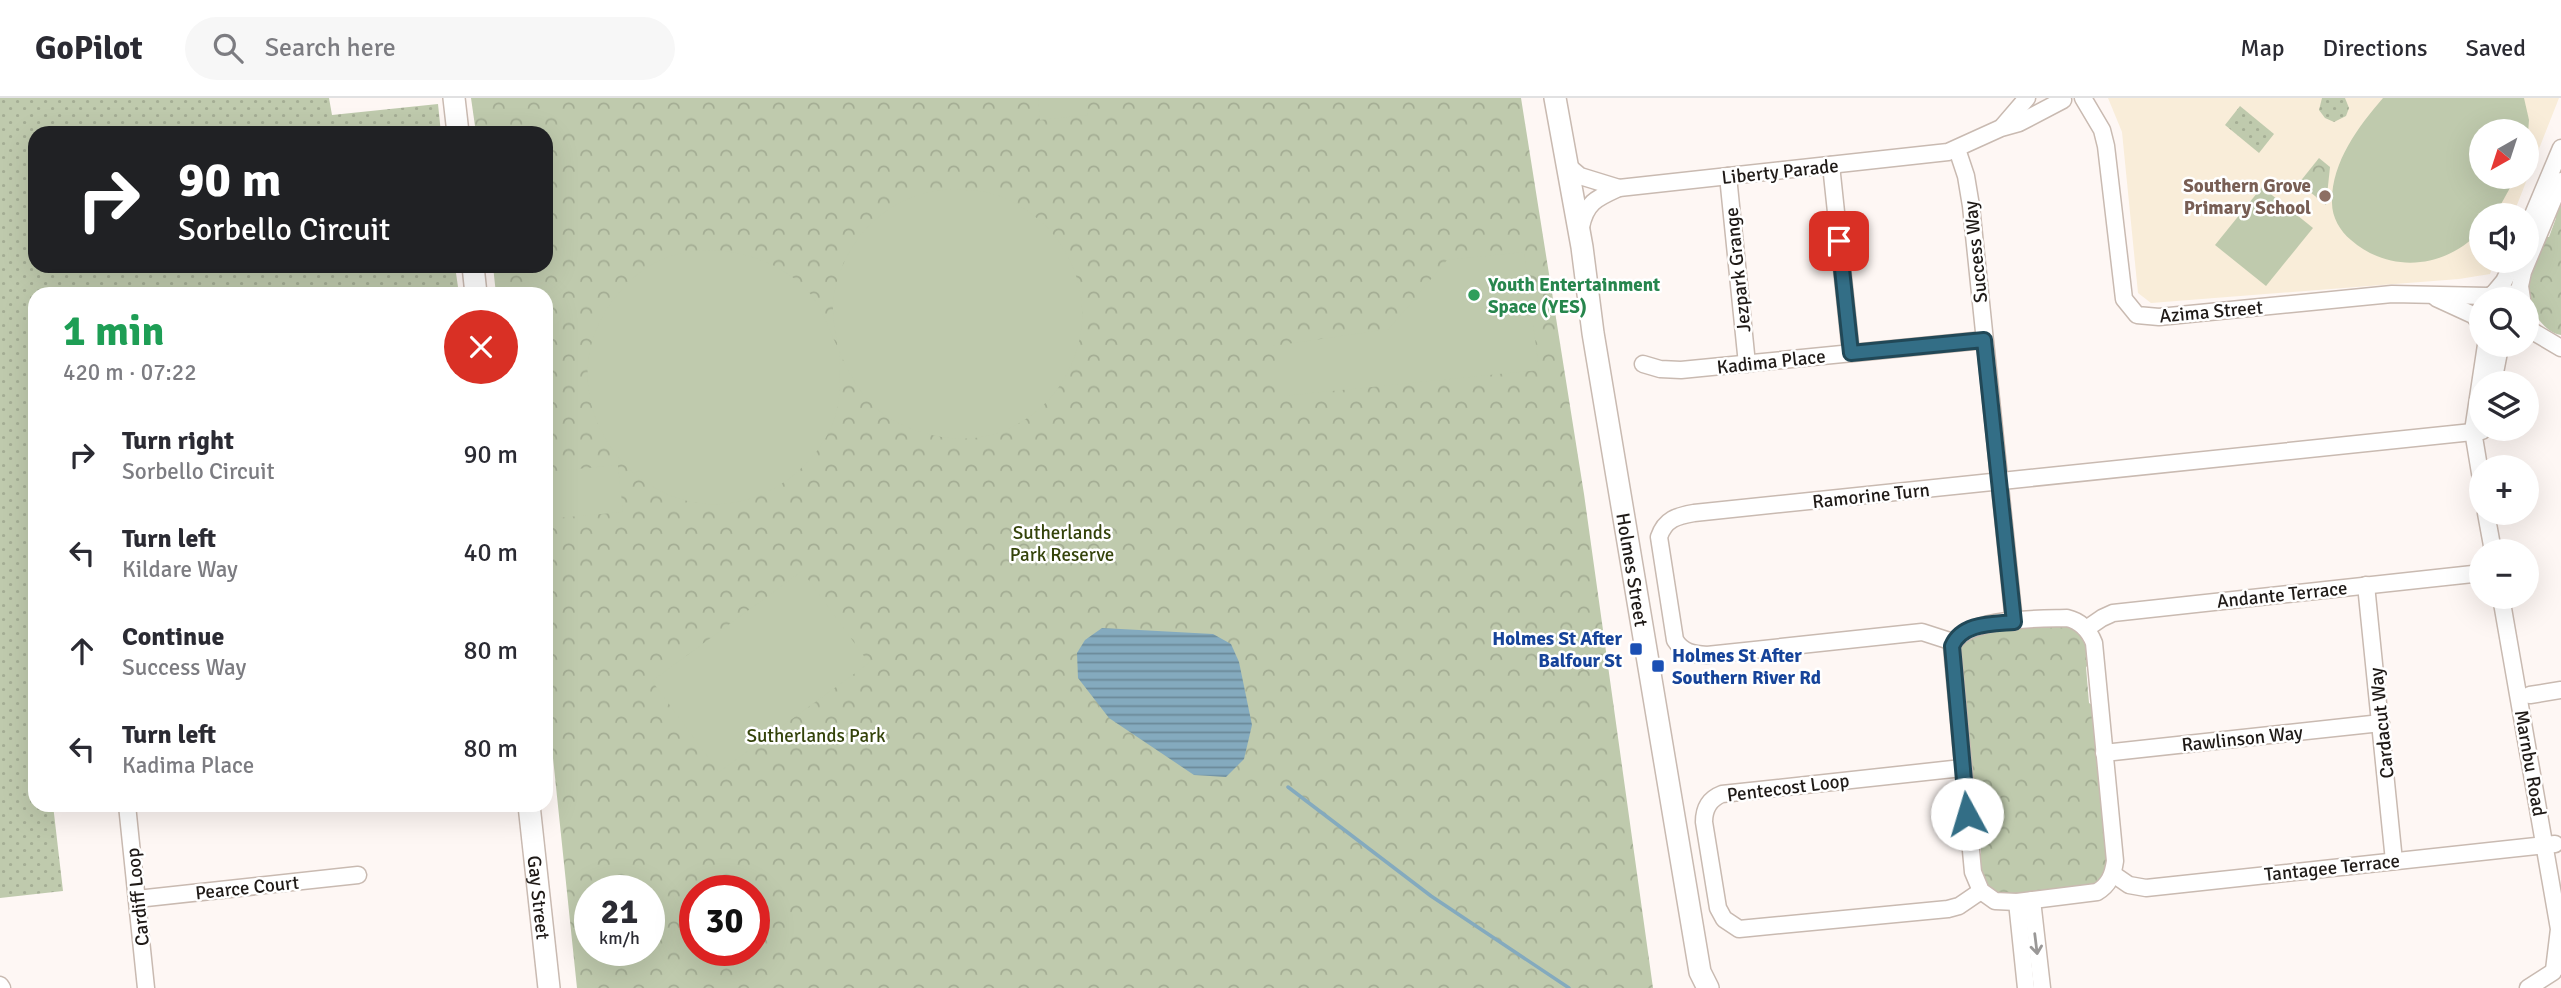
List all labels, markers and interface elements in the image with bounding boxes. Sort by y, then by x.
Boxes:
search box [185,17,675,80]
text: GoPilot [35,28,143,69]
icon: search [209,29,247,67]
text: Search here [265,32,396,64]
text: Map [2240,33,2285,63]
text: Directions [2323,33,2428,63]
text: Saved [2466,33,2526,63]
north arrow [2469,119,2539,189]
map controls [2469,119,2539,609]
text: 90 m [178,150,281,210]
icon: right [63,154,154,245]
street label: Liberty Parade [1720,154,1840,190]
place label: Southern Grove Primary School [2183,174,2311,220]
marker: Southern Grove Primary School [2317,188,2333,204]
street label: Success Way [1959,199,1993,304]
button: sound [2469,203,2539,273]
street label: Jezpark Grange [1719,206,1756,334]
text: Sorbello Circuit [178,210,390,249]
pin [1809,211,1869,271]
icon: arrive [1820,222,1858,260]
place label: Youth Entertainment Space (YES) [1487,273,1660,319]
marker: Youth Entertainment Space (YES) [1466,287,1482,303]
button: search [2469,287,2539,357]
street label: Azima Street [2158,295,2264,328]
text: 1 min [63,306,164,357]
button: close [444,310,518,384]
street label: Kadima Place [1716,344,1827,380]
text: 420 m · 07:22 [63,358,197,387]
button: layers [2469,371,2539,441]
text: Turn right [122,425,234,457]
icon: right [63,436,101,474]
text: 90 m [463,439,518,471]
button: + [2469,455,2539,525]
text: Sorbello Circuit [122,457,275,486]
street label: Ramorine Turn [1811,478,1931,514]
street label: Holmes Street [1610,511,1653,629]
park label: Sutherlands Park Reserve [1010,521,1114,567]
text: Turn left [122,523,216,555]
icon: left [63,534,101,572]
text: 40 m [463,537,518,569]
button: − [2469,539,2539,609]
text: Kildare Way [122,555,238,584]
street label: Andante Terrace [2216,576,2349,614]
text: Continue [122,621,224,653]
place label: Holmes St After Balfour St [1492,627,1622,673]
icon: ahead [63,632,101,670]
text: 80 m [463,635,518,667]
marker: Holmes St After Balfour St [1628,641,1644,657]
place label: Holmes St After Southern River Rd [1672,644,1821,690]
text: Success Way [122,653,246,682]
marker: Holmes St After Southern River Rd [1650,658,1666,674]
street label: Cardacut Way [2364,666,2400,780]
street label: Marnbu Road [2509,708,2551,818]
text: Turn left [122,719,216,751]
street label: Rawlinson Way [2180,721,2304,757]
park label: Sutherlands Park [746,724,886,748]
icon: left [63,730,101,768]
text: 80 m [463,733,518,765]
text: Kadima Place [122,751,254,780]
street label: Pentecost Loop [1725,769,1851,807]
position arrow [1930,777,2004,851]
street label: Cardiff Loop [121,847,155,947]
street label: Tantagee Terrace [2263,849,2401,887]
street label: Gay Street [522,854,555,941]
street label: Pearce Court [194,871,301,905]
speed limit sign: 30 [679,875,770,966]
text: 21 [601,890,638,933]
text: km/h [599,927,640,949]
one-way arrow [2030,932,2043,955]

